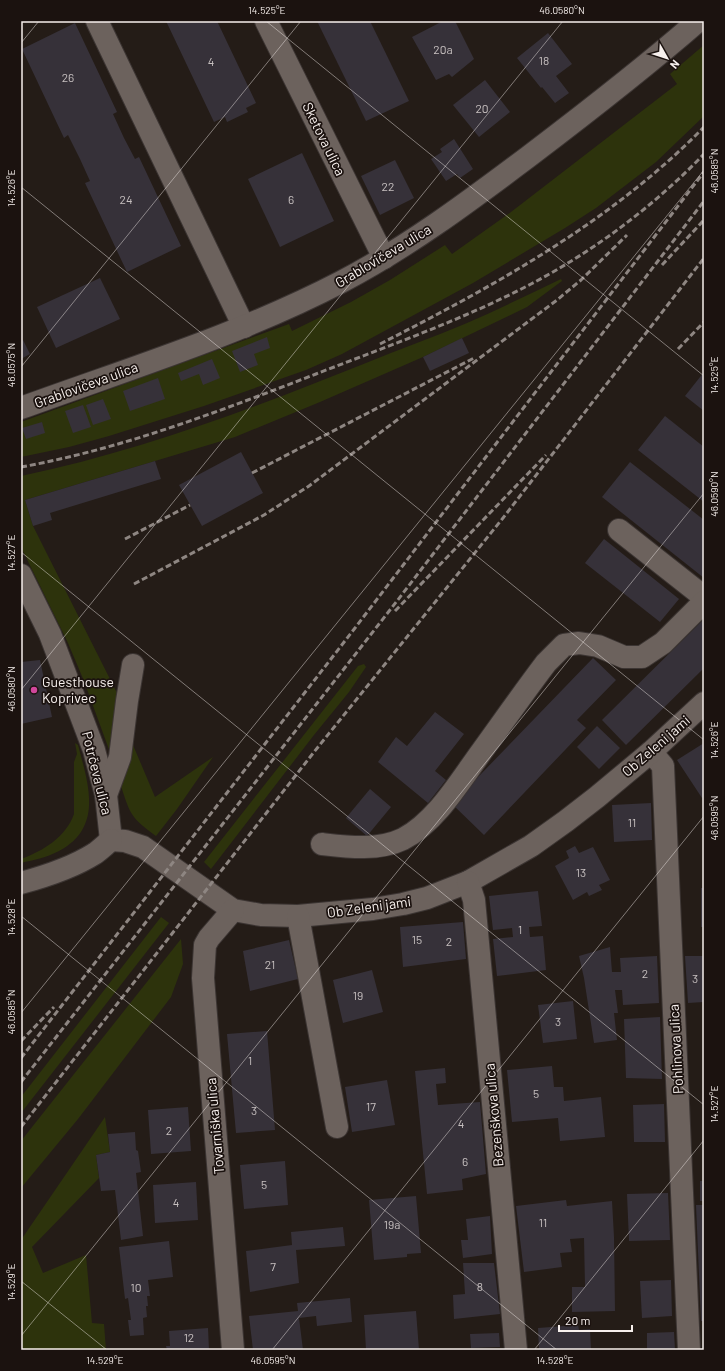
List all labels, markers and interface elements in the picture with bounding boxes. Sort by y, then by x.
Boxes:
text: 14.525°E [248,4,286,16]
text: 46.0580°N [539,4,585,16]
north arrow [647,38,687,78]
house number: 20a [433,42,453,56]
house number: 18 [539,53,549,67]
house number: 4 [208,54,214,68]
text: N [668,58,683,72]
house number: 26 [62,70,74,84]
street label: Sketova ulica [299,99,350,178]
house number: 20 [475,101,489,115]
text: 46.0585°N [708,149,720,193]
text: 14.526°E [5,169,17,207]
house number: 22 [382,179,394,193]
house number: 24 [119,192,133,206]
house number: 6 [288,192,294,206]
street label: Grablovičeva ulica [332,220,434,291]
text: 46.0575°N [5,343,17,387]
text: 14.525°E [708,356,720,394]
street label: Grablovičeva ulica [32,358,140,411]
text: 46.0590°N [708,471,720,517]
text: 14.527°E [5,535,17,571]
text: 46.0580°N [5,666,17,712]
place label: Guesthouse Koprivec [42,673,114,706]
marker: Guesthouse Koprivec [29,685,39,695]
street label: Ob Zeleni jami [618,711,693,780]
text: 14.526°E [708,721,720,759]
street label: Potrčeva ulica [79,729,116,816]
text: 46.0595°N [708,796,720,840]
house number: 11 [628,815,636,829]
house number: 13 [576,865,586,879]
street label: Ob Zeleni jami [326,892,412,921]
text: 14.528°E [5,898,17,936]
house number: 1 [518,922,522,936]
house number: 15 [412,932,422,946]
house number: 2 [446,934,452,948]
house number: 21 [265,957,275,971]
house number: 2 [642,966,648,980]
house number: 3 [692,971,698,985]
house number: 19 [353,988,363,1002]
text: 46.0585°N [5,990,17,1034]
street label: Pohlinova ulica [665,1004,686,1094]
house number: 3 [555,1014,561,1028]
house number: 1 [248,1053,252,1067]
street label: Bezenškova ulica [481,1063,506,1167]
street label: Tovarniška ulica [202,1077,227,1175]
house number: 5 [533,1086,539,1100]
text: 14.527°E [708,1086,720,1122]
house number: 17 [366,1099,376,1113]
house number: 3 [251,1103,257,1117]
house number: 4 [458,1116,464,1130]
house number: 2 [166,1123,172,1137]
house number: 6 [462,1154,468,1168]
house number: 5 [261,1177,267,1191]
house number: 4 [173,1195,179,1209]
house number: 11 [539,1215,547,1229]
house number: 19a [384,1217,400,1231]
house number: 7 [270,1259,276,1273]
text: 14.529°E [5,1263,17,1301]
house number: 8 [477,1279,483,1293]
house number: 10 [131,1280,141,1294]
scale bar [559,1307,632,1333]
text: 20 m [565,1313,591,1327]
house number: 12 [184,1330,194,1344]
text: 14.529°E [86,1354,124,1366]
text: 46.0595°N [251,1354,295,1366]
text: 14.528°E [536,1354,574,1366]

